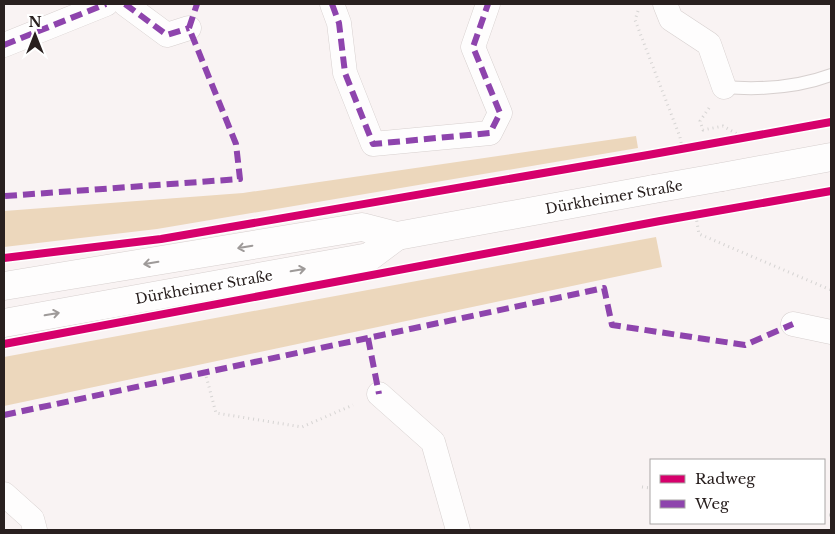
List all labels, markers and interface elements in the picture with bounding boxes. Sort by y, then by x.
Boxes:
north arrow [10,10,60,60]
text: N [28,13,42,31]
street label: Dürkheimer Straße [544,176,684,218]
one-way arrow [238,242,254,252]
one-way arrow [143,258,159,268]
one-way arrow [289,264,305,274]
street label: Dürkheimer Straße [134,266,274,308]
one-way arrow [43,309,59,319]
legend [650,459,825,524]
text: Radweg [695,469,756,488]
text: Weg [694,494,730,513]

